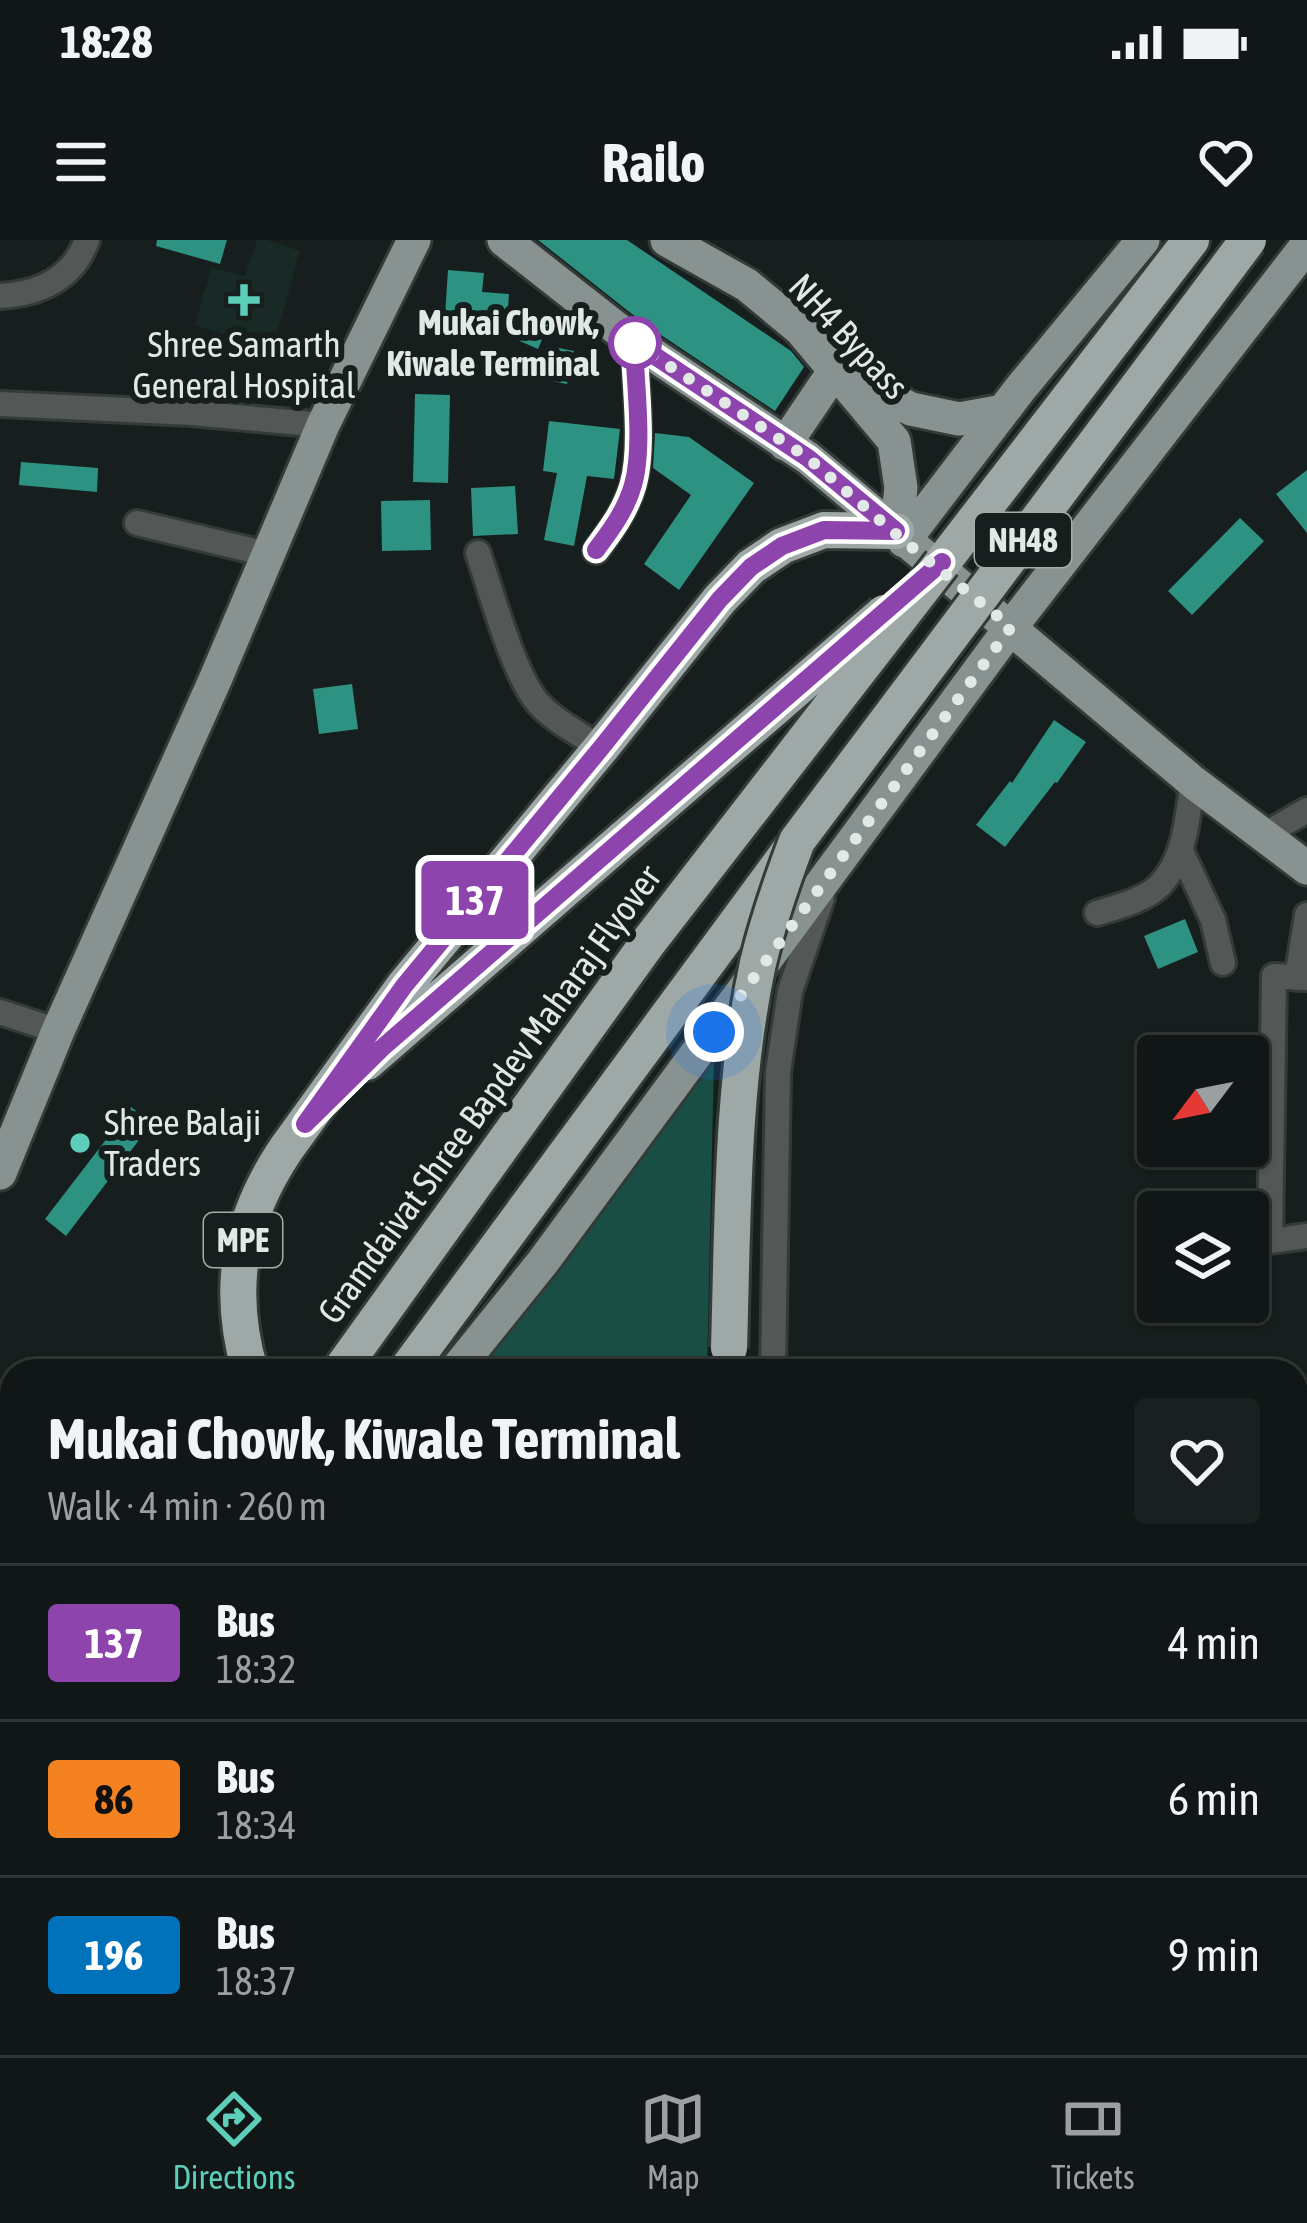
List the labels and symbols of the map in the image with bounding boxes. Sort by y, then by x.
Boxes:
street label: NH4 Bypass [781,265,917,407]
marker: Shree Samarth General Hospital [228,284,260,316]
place label: Mukai Chowk, Kiwale Terminal [386,301,599,384]
marker: Mukai Chowk, Kiwale Terminal [610,318,660,368]
place label: Shree Samarth General Hospital [133,323,356,406]
road number: NH48 [975,513,1071,567]
street label: Gramdaivat Shree Bapdev Maharaj Flyover [309,856,670,1331]
line badge: 137 [406,861,544,939]
your location [684,1002,744,1062]
north arrow [1137,1035,1269,1167]
place label: Shree Balaji Traders [104,1101,261,1184]
marker: Shree Balaji Traders [67,1130,93,1156]
road number: MPE [204,1213,282,1267]

